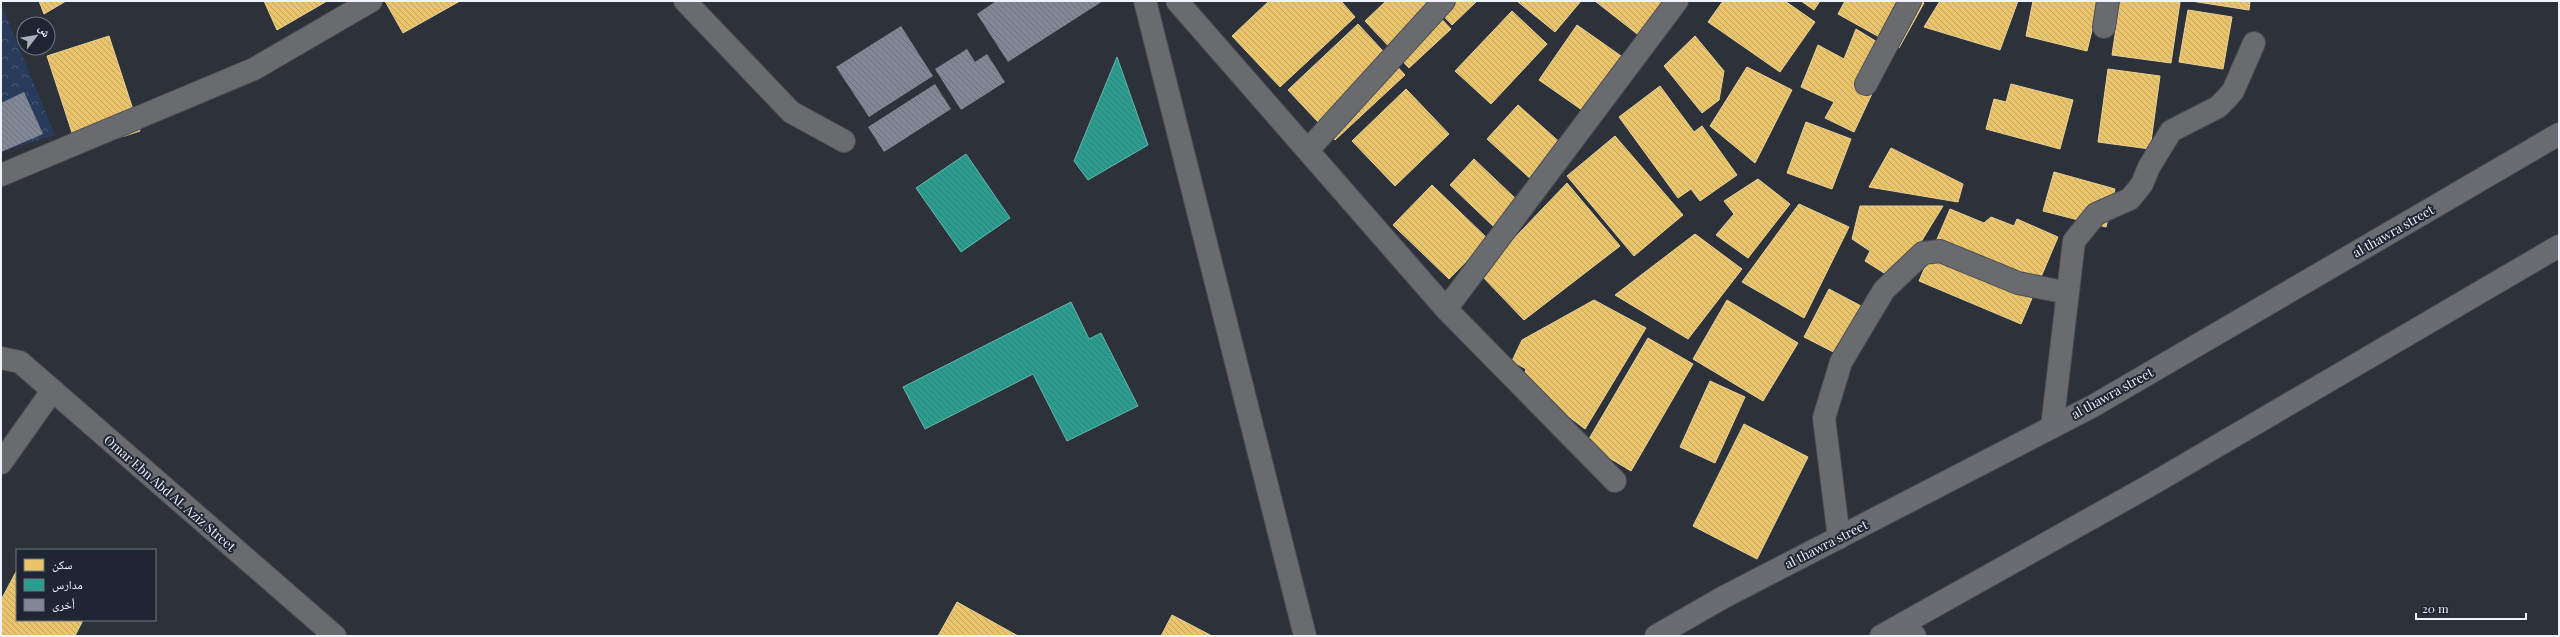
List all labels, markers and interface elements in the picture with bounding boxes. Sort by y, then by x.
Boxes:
north arrow [16,16,56,56]
text: ش [35,22,55,40]
street label: al thawra street [2349,200,2437,261]
street label: al thawra street [2068,363,2156,422]
street label: Omar Ebn Abd AL Aziz Street [101,431,240,555]
street label: al thawra street [1781,515,1871,572]
legend [16,549,156,621]
text: سكن [52,556,73,572]
text: مدارس [52,576,83,592]
scale bar [2416,595,2526,621]
text: أخرى [52,596,75,612]
text: 20 m [2422,600,2449,616]

